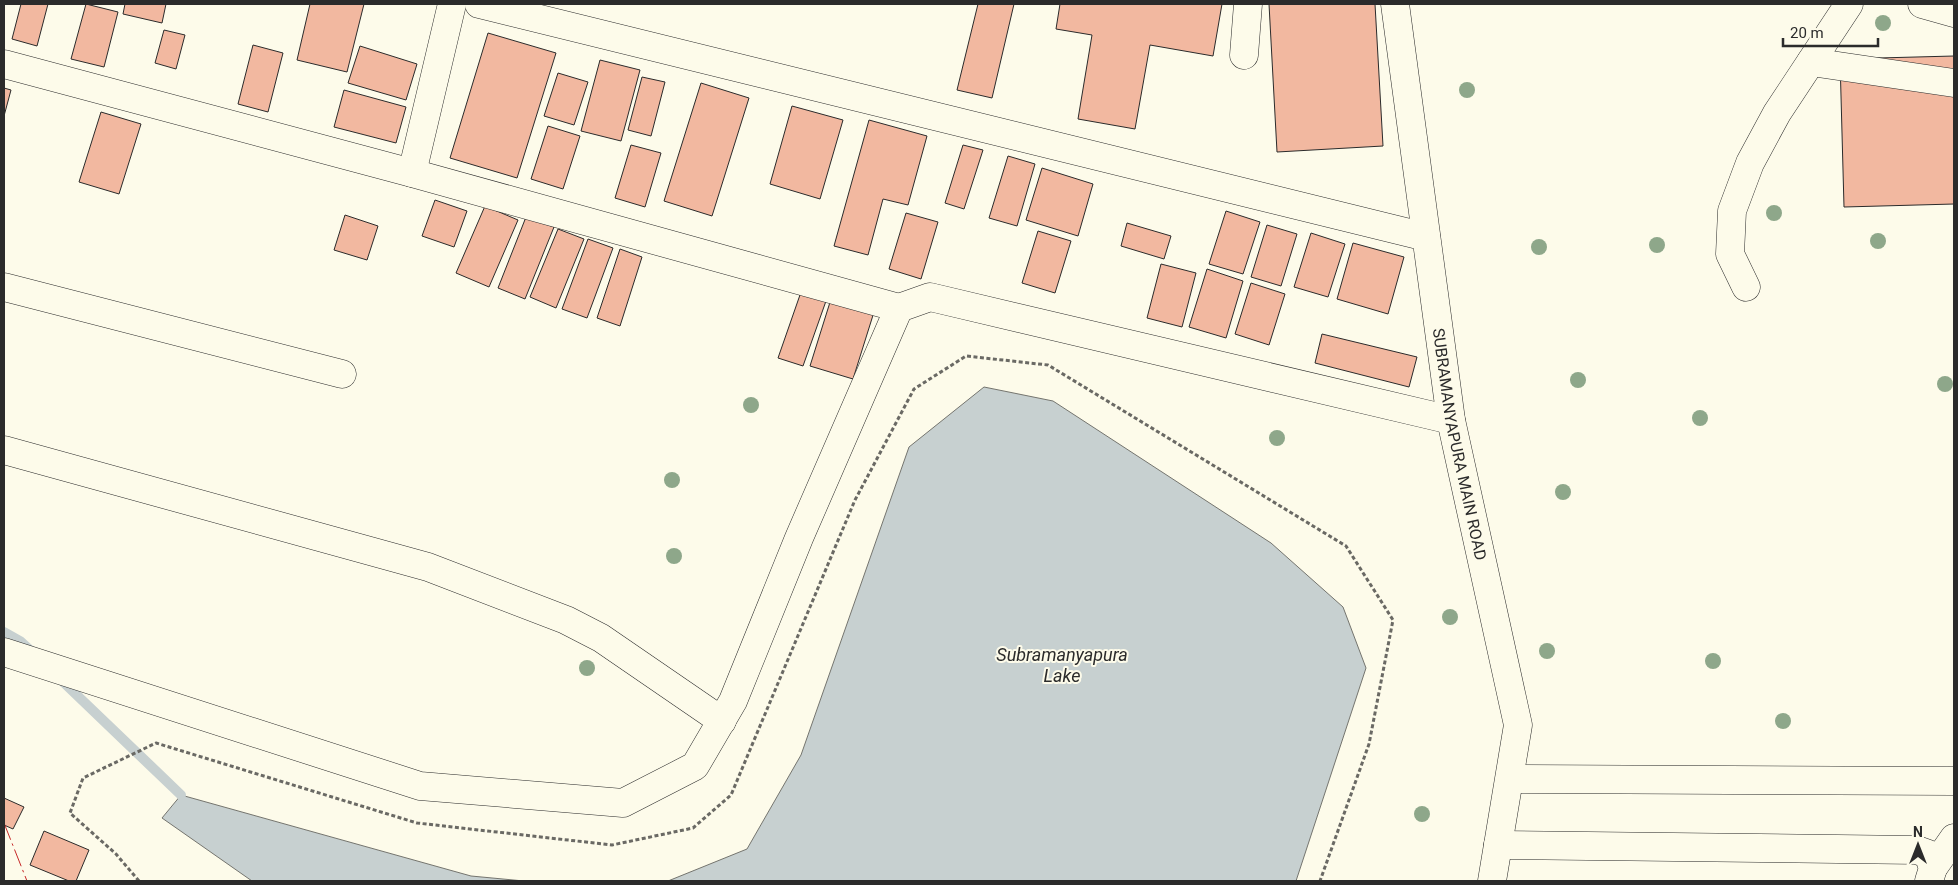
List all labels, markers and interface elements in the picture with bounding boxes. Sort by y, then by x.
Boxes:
scale bar [1783,15,1878,47]
text: 20 m [1790,24,1824,42]
street label: SUBRAMANYAPURA MAIN ROAD [1429,327,1491,562]
water label: Subramanyapura Lake [996,644,1128,686]
north arrow [1893,820,1943,870]
text: N [1913,824,1923,840]

